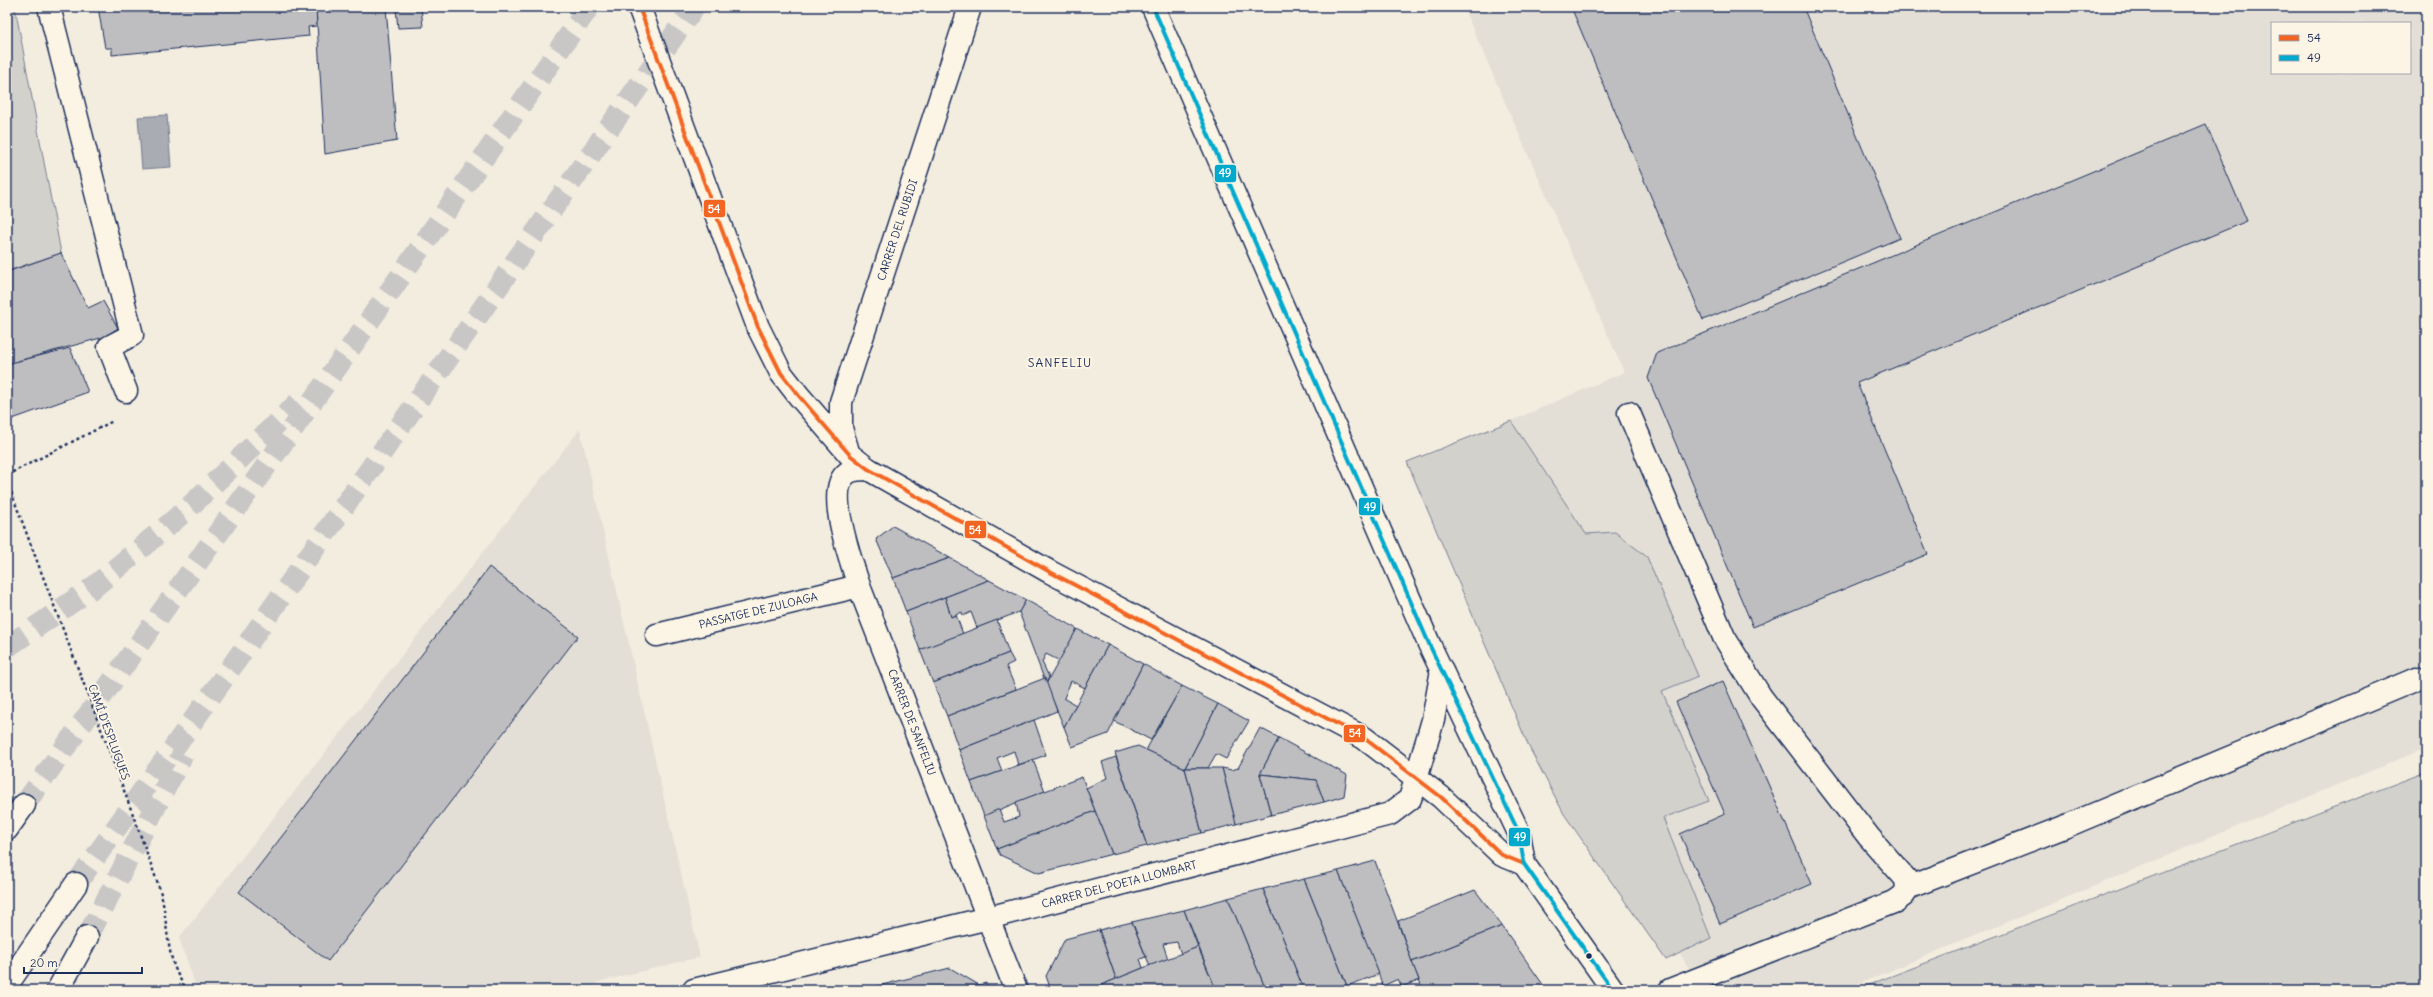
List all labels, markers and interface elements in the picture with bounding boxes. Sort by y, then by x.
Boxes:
legend [2271,22,2411,74]
text: 54 [2307,30,2321,45]
text: 49 [2307,50,2321,65]
line badge: 49 [1214,164,1237,183]
text: 49 [1219,166,1231,180]
street label: CARRER DEL RUBIDI [874,177,920,282]
line badge: 54 [703,199,726,218]
text: 54 [708,202,721,216]
district label: SANFELIU [1028,355,1092,370]
line badge: 49 [1358,497,1381,516]
text: 49 [1364,500,1376,514]
line badge: 54 [964,520,987,539]
text: 54 [969,523,982,537]
street label: PASSATGE DE ZULOAGA [697,589,819,632]
street label: CARRER DE SANFELIU [885,667,939,777]
street label: CAMÍ D'ESPLUGUES [85,682,134,782]
line badge: 54 [1343,724,1366,743]
text: 54 [1349,726,1362,740]
line badge: 49 [1508,827,1531,847]
text: 49 [1514,830,1526,844]
street label: CARRER DEL POETA LLOMBART [1040,857,1198,911]
scale bar [24,949,142,975]
unlabelled marker [1584,951,1594,961]
text: 20 m [30,955,58,970]

